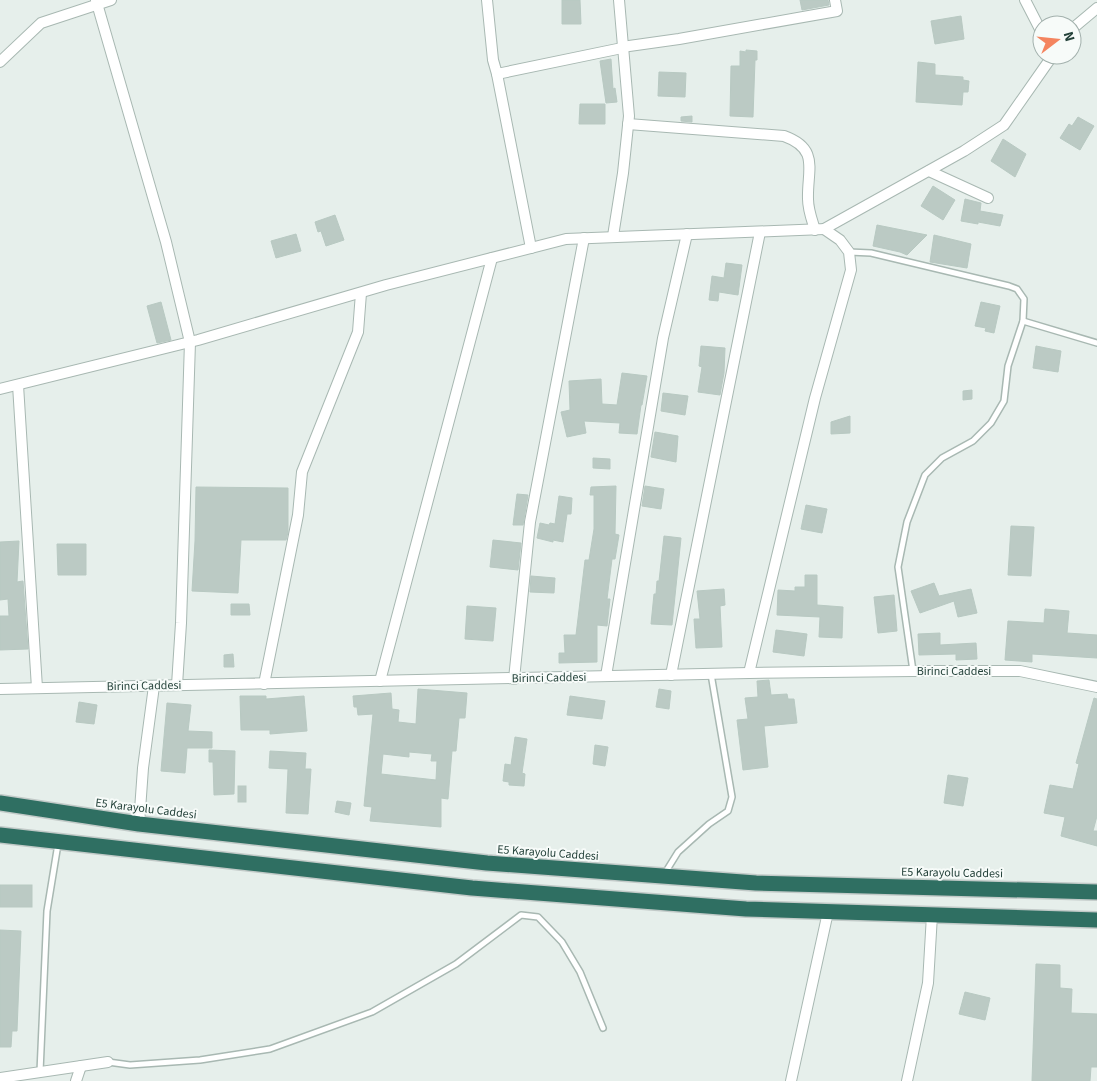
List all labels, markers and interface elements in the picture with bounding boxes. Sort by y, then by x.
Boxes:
north arrow [1032,15,1082,65]
text: N [1058,29,1079,44]
street label: Birinci Caddesi [917,663,991,680]
street label: Birinci Caddesi [512,669,587,687]
street label: Birinci Caddesi [107,677,182,695]
street label: E5 Karayolu Caddesi [94,794,198,824]
street label: E5 Karayolu Caddesi [497,841,599,865]
street label: E5 Karayolu Caddesi [901,864,1003,882]

